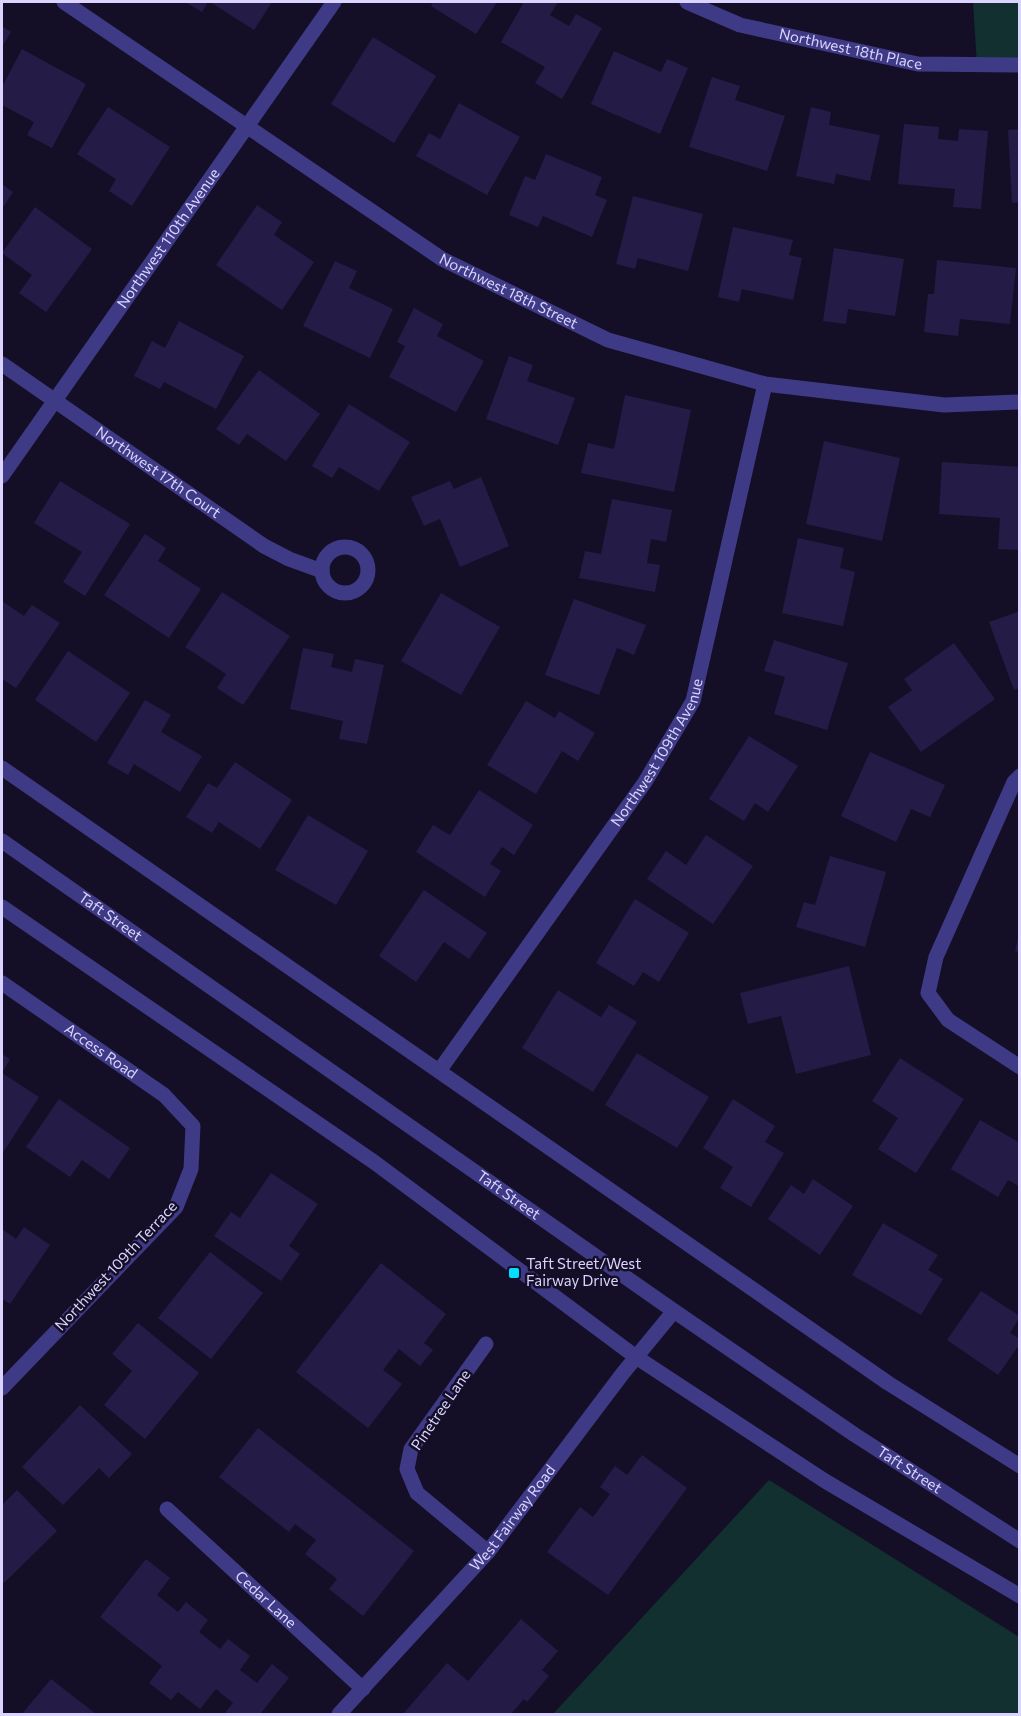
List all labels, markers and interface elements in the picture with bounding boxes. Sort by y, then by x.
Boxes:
street label: Northwest 18th Place [778,24,922,72]
street label: Northwest 110th Avenue [112,164,223,311]
street label: Northwest 18th Street [437,249,581,332]
street label: Northwest 17th Court [93,422,225,521]
street label: Northwest 109th Avenue [606,677,706,829]
street label: Taft Street [75,887,146,944]
street label: Access Road [61,1019,141,1082]
street label: Taft Street [474,1166,544,1223]
street label: Northwest 109th Terrace [51,1197,180,1334]
place label: Taft Street/West Fairway Drive [526,1254,641,1289]
marker: Taft Street/West Fairway Drive [507,1266,521,1280]
street label: Pinetree Lane [407,1366,474,1453]
street label: Taft Street [874,1442,946,1497]
street label: West Fairway Road [465,1461,559,1574]
street label: Cedar Lane [232,1566,301,1631]

